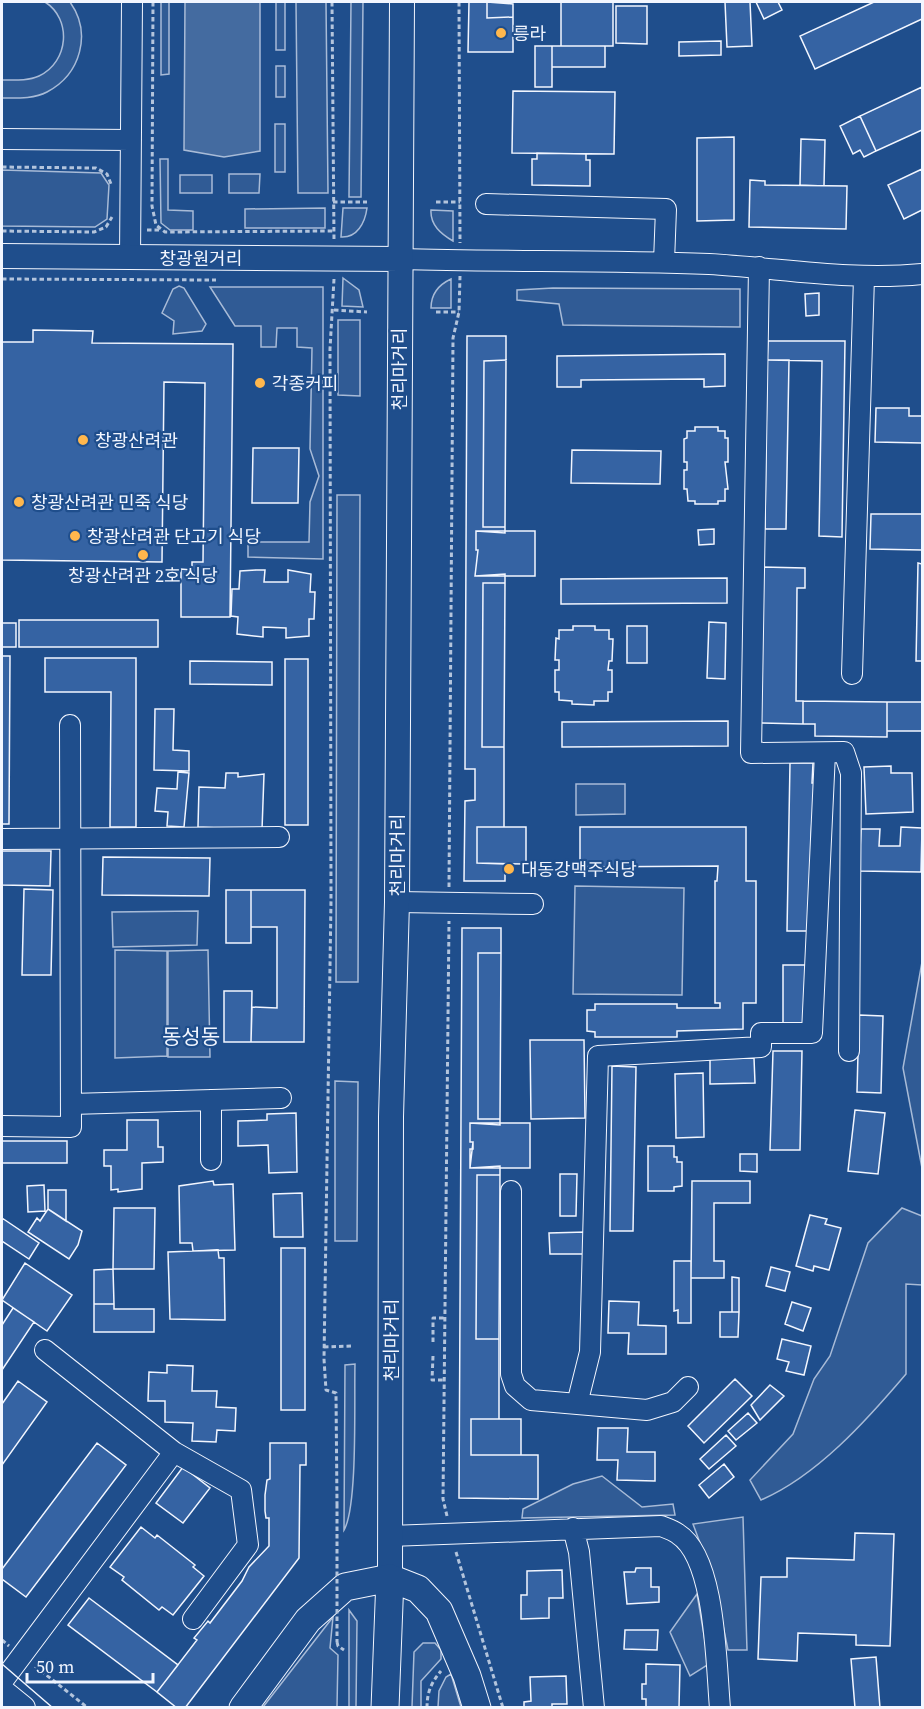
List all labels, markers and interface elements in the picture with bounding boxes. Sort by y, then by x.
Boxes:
place label: 릉라 [513,21,547,46]
marker: 릉라 [494,26,508,40]
street label: 창광원거리 [160,246,242,271]
street label: 천리마거리 [387,328,412,410]
place label: 각종커피 [272,371,338,396]
marker: 각종커피 [253,376,267,390]
place label: 창광산려관 [95,428,178,453]
marker: 창광산려관 [76,433,90,447]
place label: 창광산려관 민죽 식당 [31,490,188,515]
marker: 창광산려관 민죽 식당 [12,495,26,509]
place label: 창광산려관 단고기 식당 [87,524,261,549]
marker: 창광산려관 단고기 식당 [68,529,82,543]
marker: 창광산려관 2호 식당 [136,548,150,562]
place label: 창광산려관 2호 식당 [68,563,218,588]
street label: 천리마거리 [385,814,410,896]
place label: 대동강맥주식당 [521,857,637,882]
marker: 대동강맥주식당 [502,862,516,876]
district label: 동성동 [162,1022,220,1051]
street label: 천리마거리 [379,1299,404,1381]
scale bar [27,1646,153,1684]
text: 50 m [36,1654,74,1679]

